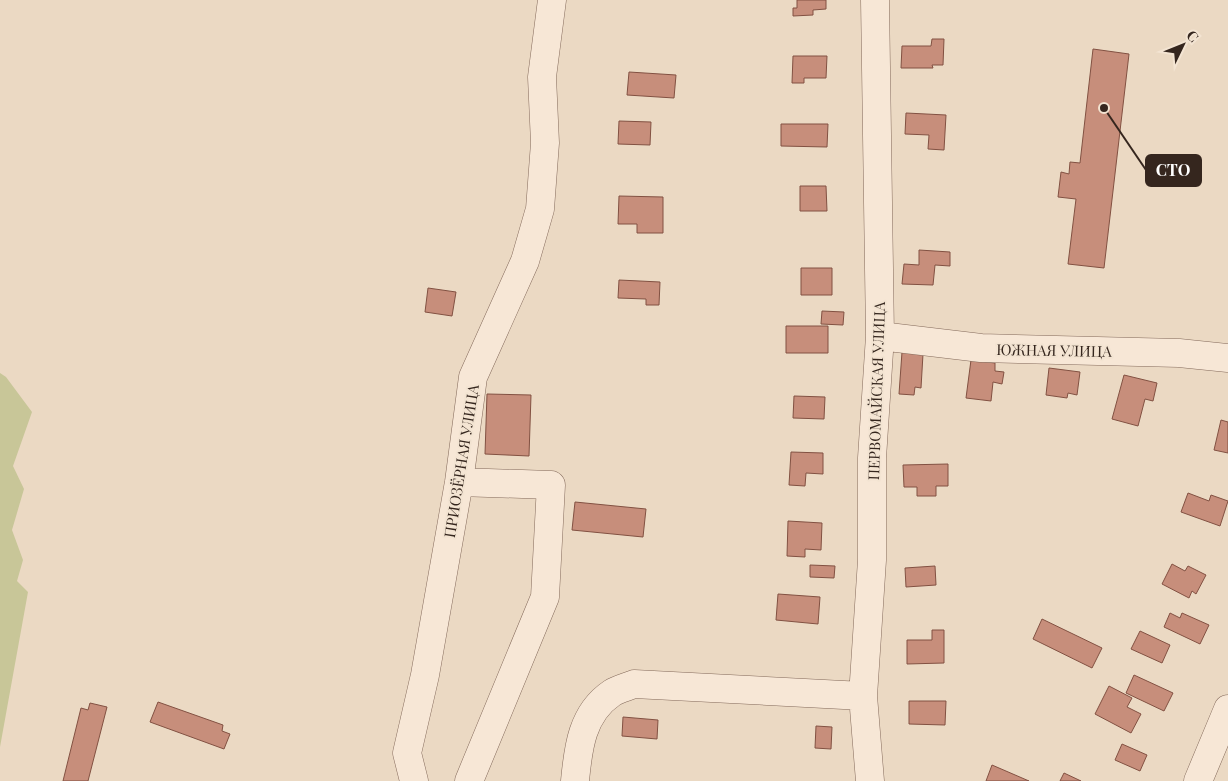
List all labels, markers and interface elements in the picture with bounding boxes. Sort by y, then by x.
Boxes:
north arrow [1158,20,1208,70]
text: С [1183,26,1203,46]
callout: СТО [1146,155,1201,186]
text: СТО [1156,159,1190,180]
street label: ПЕРВОМАЙСКАЯ УЛИЦА [863,301,889,481]
street label: ЮЖНАЯ УЛИЦА [996,339,1112,361]
street label: ПРИОЗЁРНАЯ УЛИЦА [439,382,483,539]

